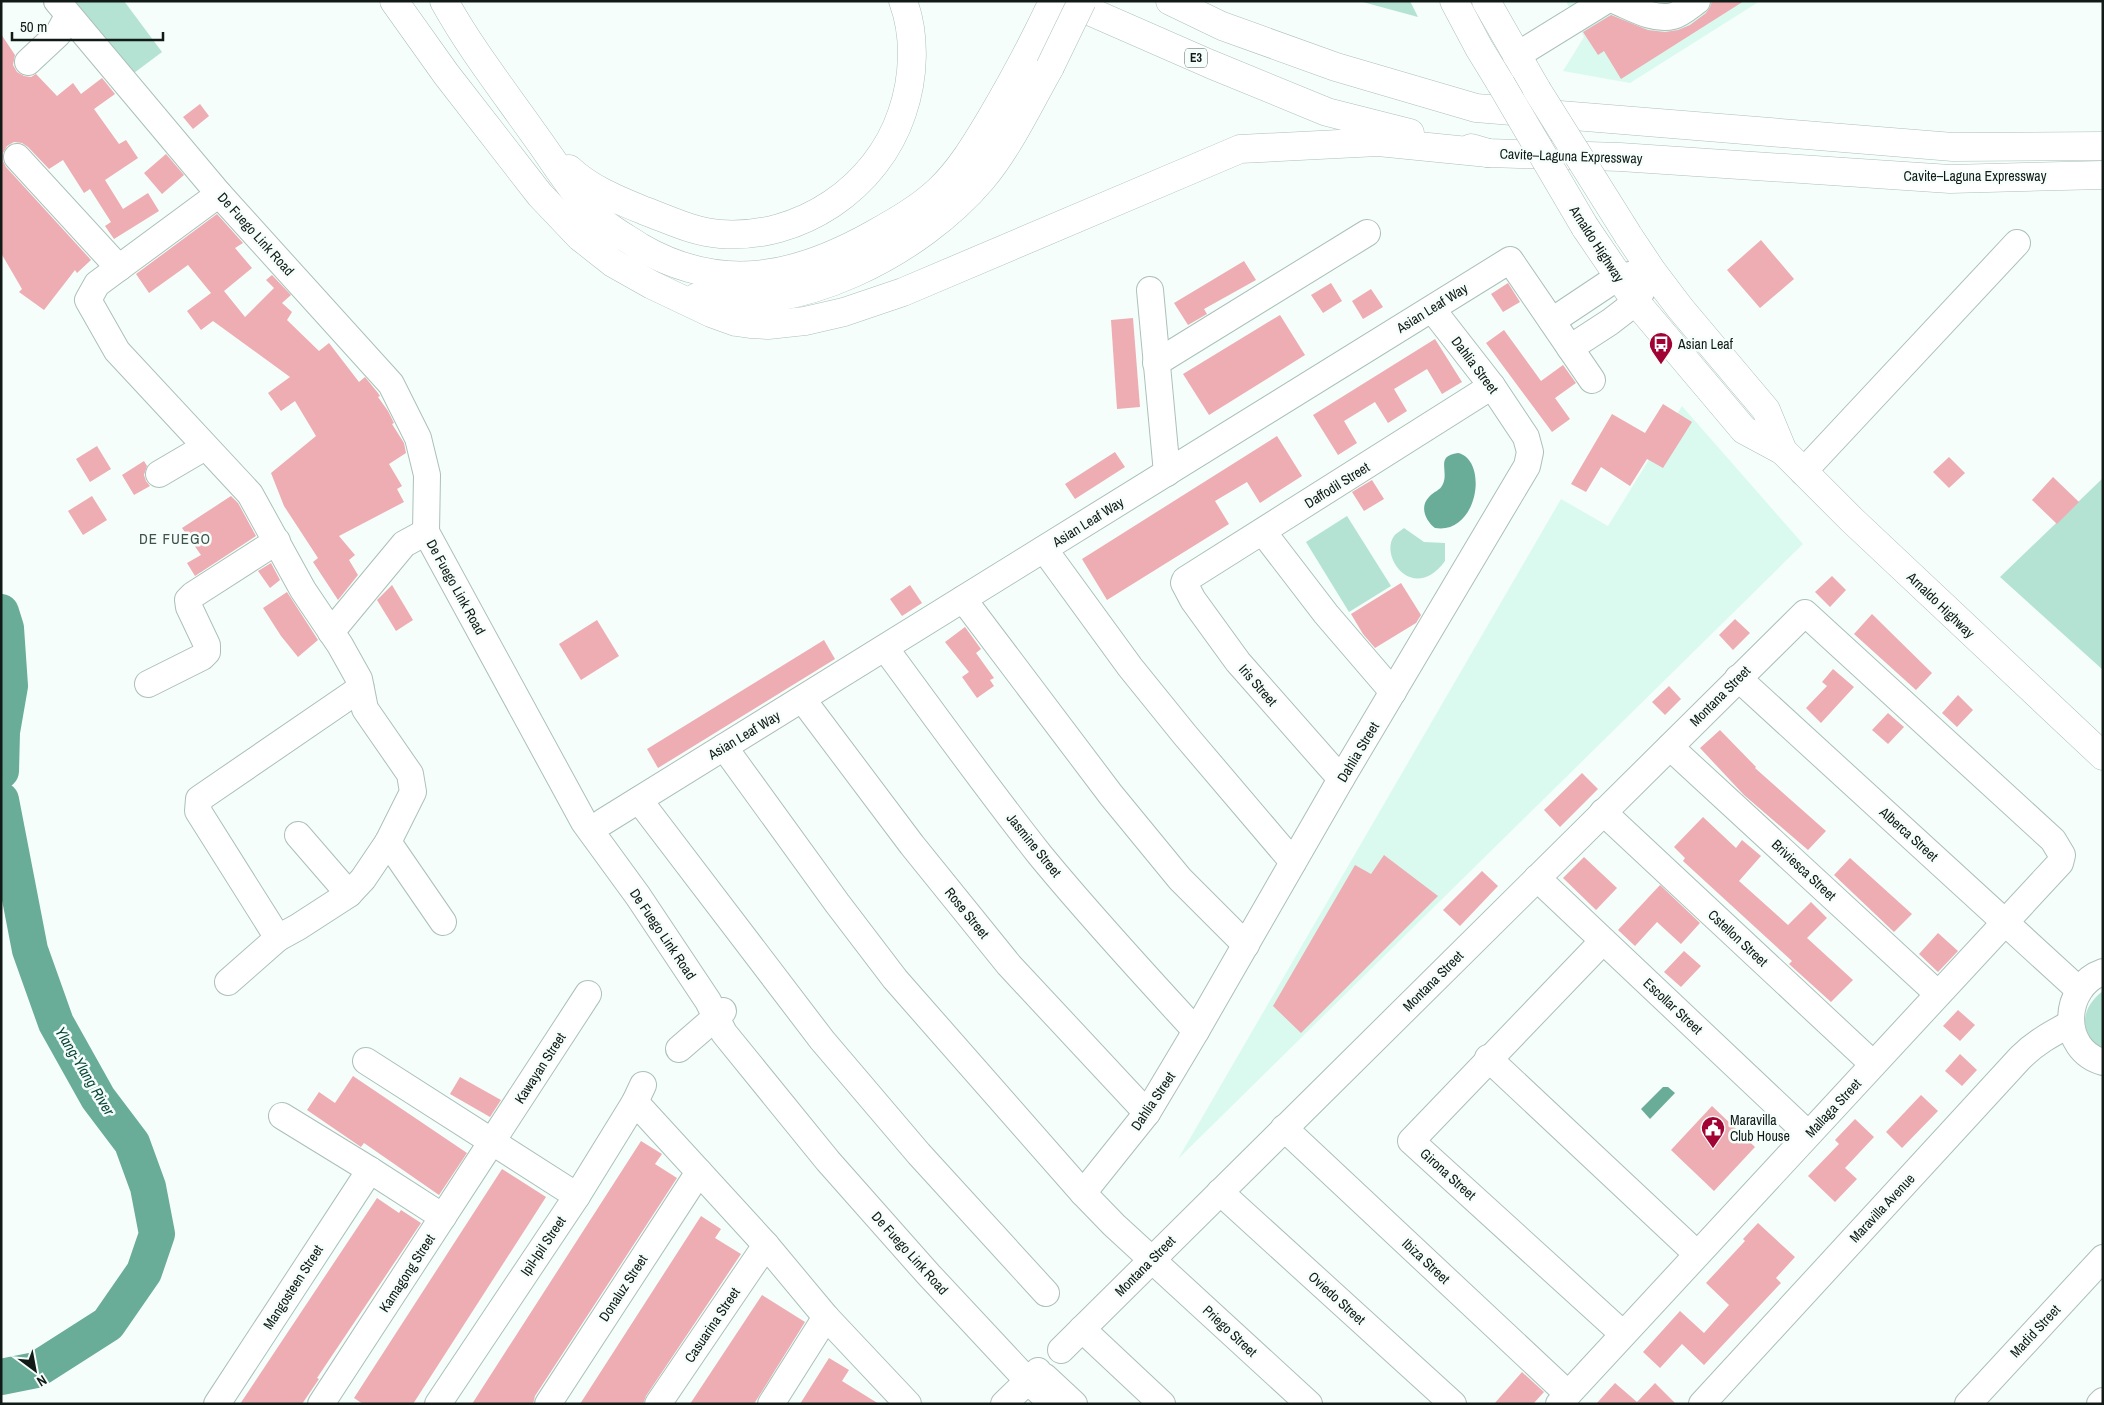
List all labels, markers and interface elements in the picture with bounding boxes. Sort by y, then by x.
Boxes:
scale bar [12,10,164,42]
text: 50 m [20,16,47,37]
road number: E3 [1185,48,1207,68]
street label: Cavite–Laguna Expressway [1499,145,1643,167]
street label: Cavite–Laguna Expressway [1904,167,2047,185]
street label: De Fuego Link Road [214,189,298,279]
street label: Arnaldo Highway [1565,202,1628,286]
street label: Asian Leaf Way [1392,279,1471,338]
bus stop icon: Asian Leaf [1648,331,1674,365]
street label: Dahlia Street [1448,333,1502,397]
place label: Asian Leaf [1677,335,1734,353]
street label: Daffodil Street [1301,458,1373,512]
street label: Asian Leaf Way [1048,493,1127,552]
district label: DE FUEGO [139,528,211,549]
street label: De Fuego Link Road [422,536,490,638]
street label: Arnaldo Highway [1903,567,1979,642]
street label: Iris Street [1235,660,1281,710]
street label: Montana Street [1686,662,1754,730]
street label: Asian Leaf Way [704,706,783,764]
street label: Dahlia Street [1333,719,1383,785]
street label: Alberca Street [1875,802,1942,865]
street label: Jasmine Street [1003,809,1065,881]
street label: Briviesca Street [1768,836,1840,904]
street label: Rose Street [941,884,993,942]
street label: De Fuego Link Road [626,885,700,983]
street label: Cstellon Street [1704,906,1772,970]
street label: Montana Street [1399,947,1467,1015]
street label: Escollar Street [1640,974,1706,1038]
water label: Ylang-Ylang River [50,1023,120,1120]
street label: Kawayan Street [510,1029,570,1107]
street label: Dahlia Street [1127,1068,1179,1134]
street label: Mallaga Street [1801,1075,1865,1141]
place label: Maravilla Club House [1730,1111,1790,1145]
public building icon: Maravilla Club House [1700,1115,1726,1149]
street label: Girona Street [1416,1144,1480,1204]
street label: Maravilla Avenue [1845,1170,1919,1246]
street label: De Fuego Link Road [868,1208,952,1298]
street label: Ipil-Ipil Street [516,1213,570,1279]
street label: Kamagong Street [375,1231,439,1315]
street label: Montana Street [1111,1232,1179,1300]
street label: Ibiza Street [1398,1234,1454,1288]
street label: Mangosteen Street [259,1241,327,1333]
street label: Donaluz Street [595,1251,651,1325]
street label: Oviedo Street [1305,1268,1369,1328]
street label: Casuarina Street [680,1284,744,1366]
street label: Priego Street [1199,1301,1261,1361]
street label: Madid Street [2006,1301,2064,1361]
north arrow [10,1345,60,1395]
text: N [34,1371,50,1391]

